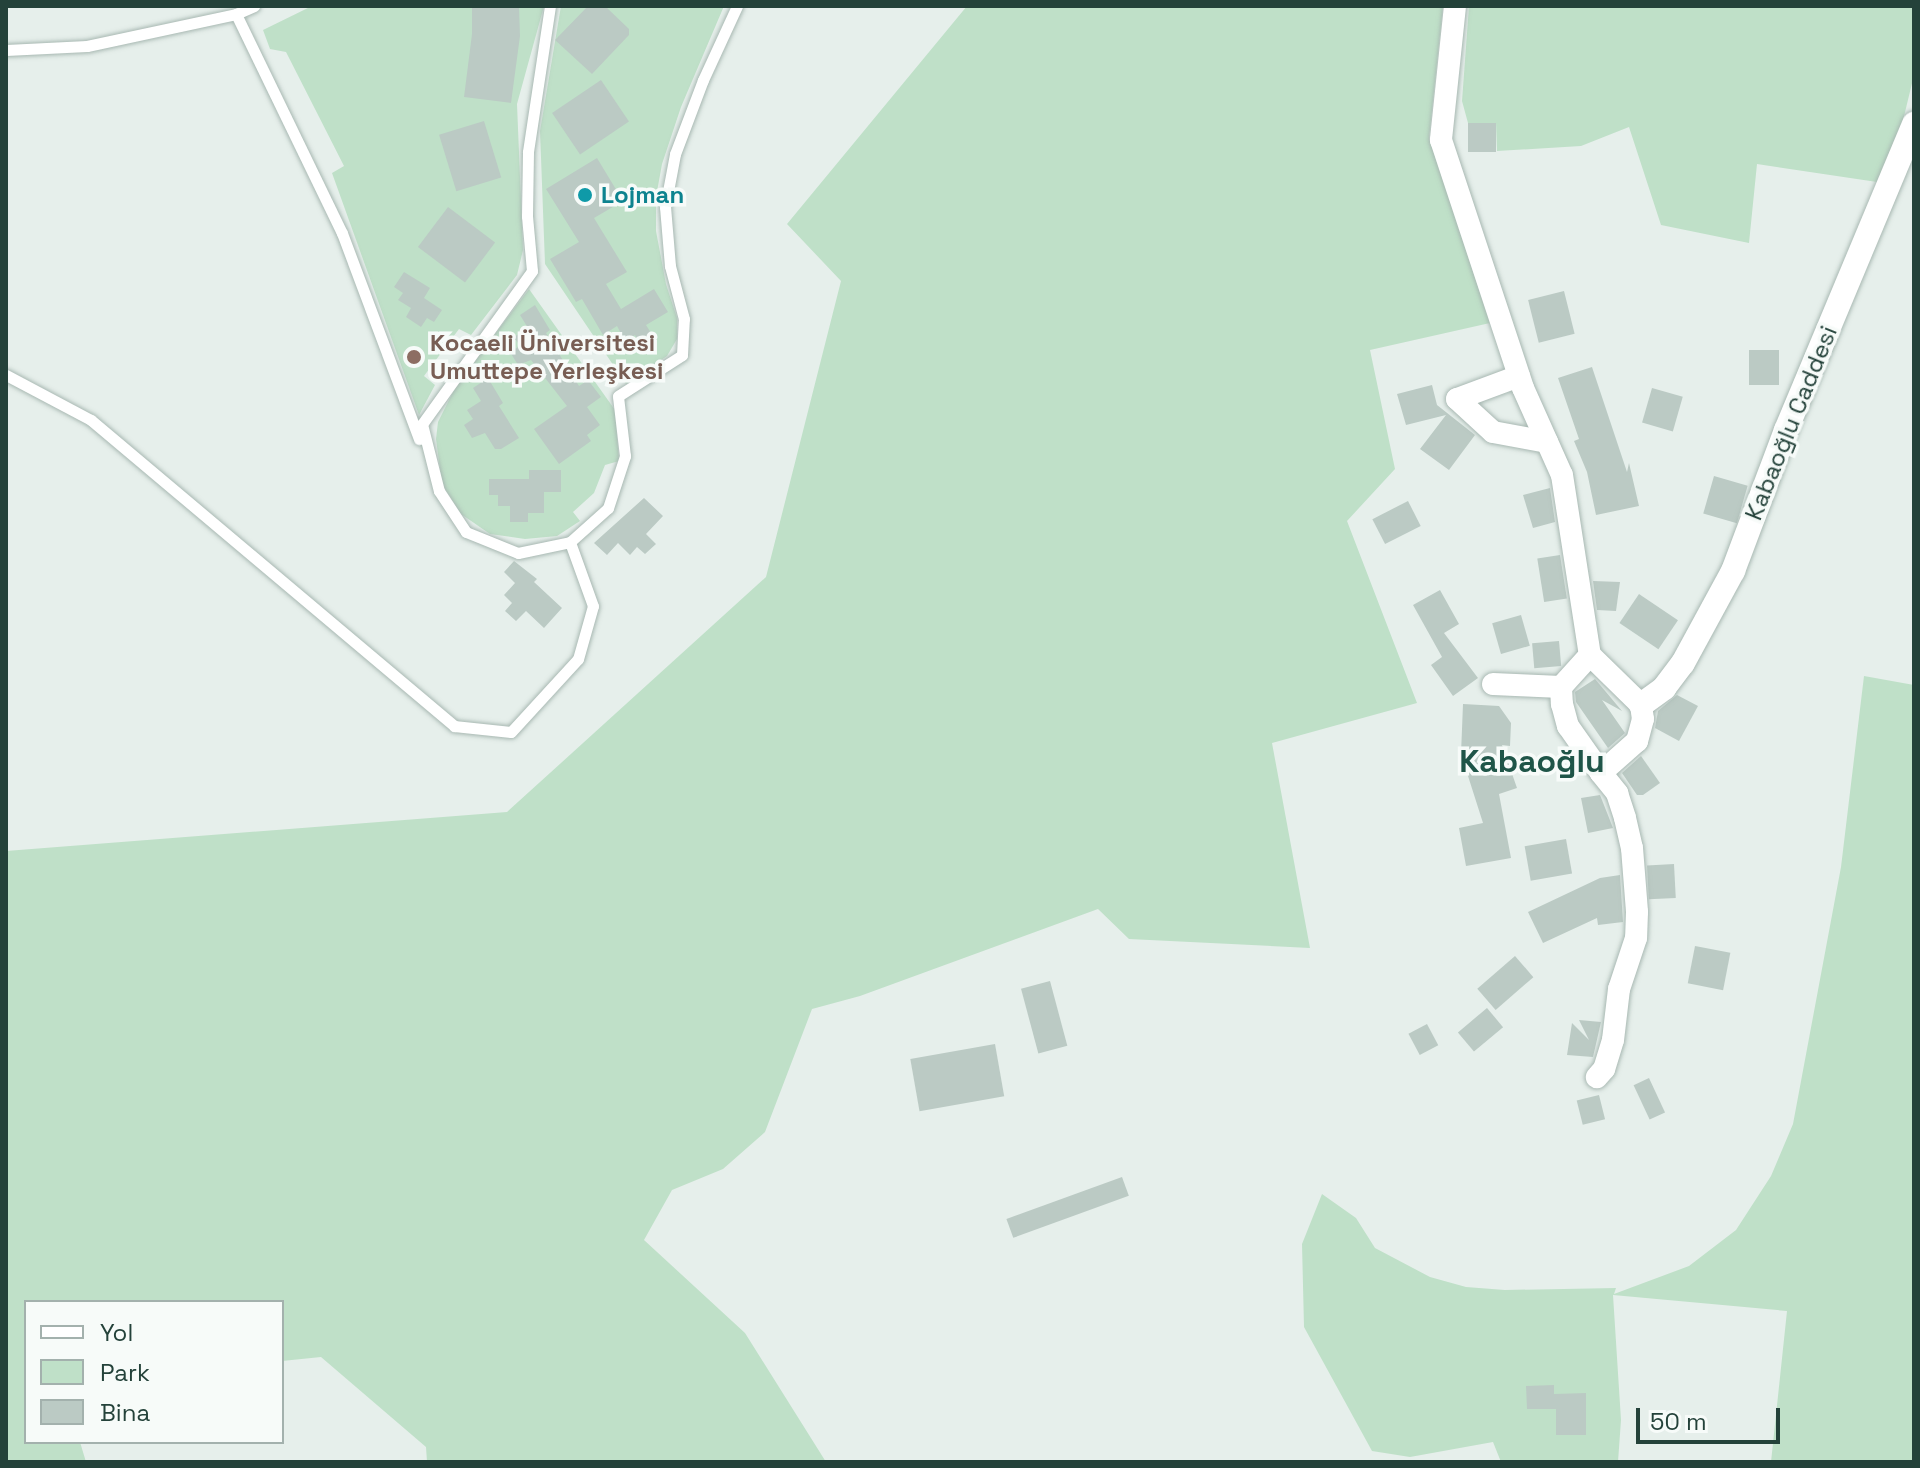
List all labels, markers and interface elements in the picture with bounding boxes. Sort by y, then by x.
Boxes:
place label: Lojman [601,181,684,209]
marker: Lojman [576,186,594,204]
street label: Kabaoğlu Caddesi [1739,322,1843,524]
place label: Kocaeli Üniversitesi Umuttepe Yerleşkesi [430,329,664,385]
marker: Kocaeli Üniversitesi Umuttepe Yerleşkesi [405,348,423,366]
district label: Kabaoğlu [1459,742,1605,780]
legend [24,1300,284,1444]
text: Yol [100,1317,133,1348]
text: Park [100,1357,150,1388]
scale bar [1640,1392,1784,1442]
text: Bina [100,1397,150,1428]
text: 50 m [1650,1406,1707,1437]

